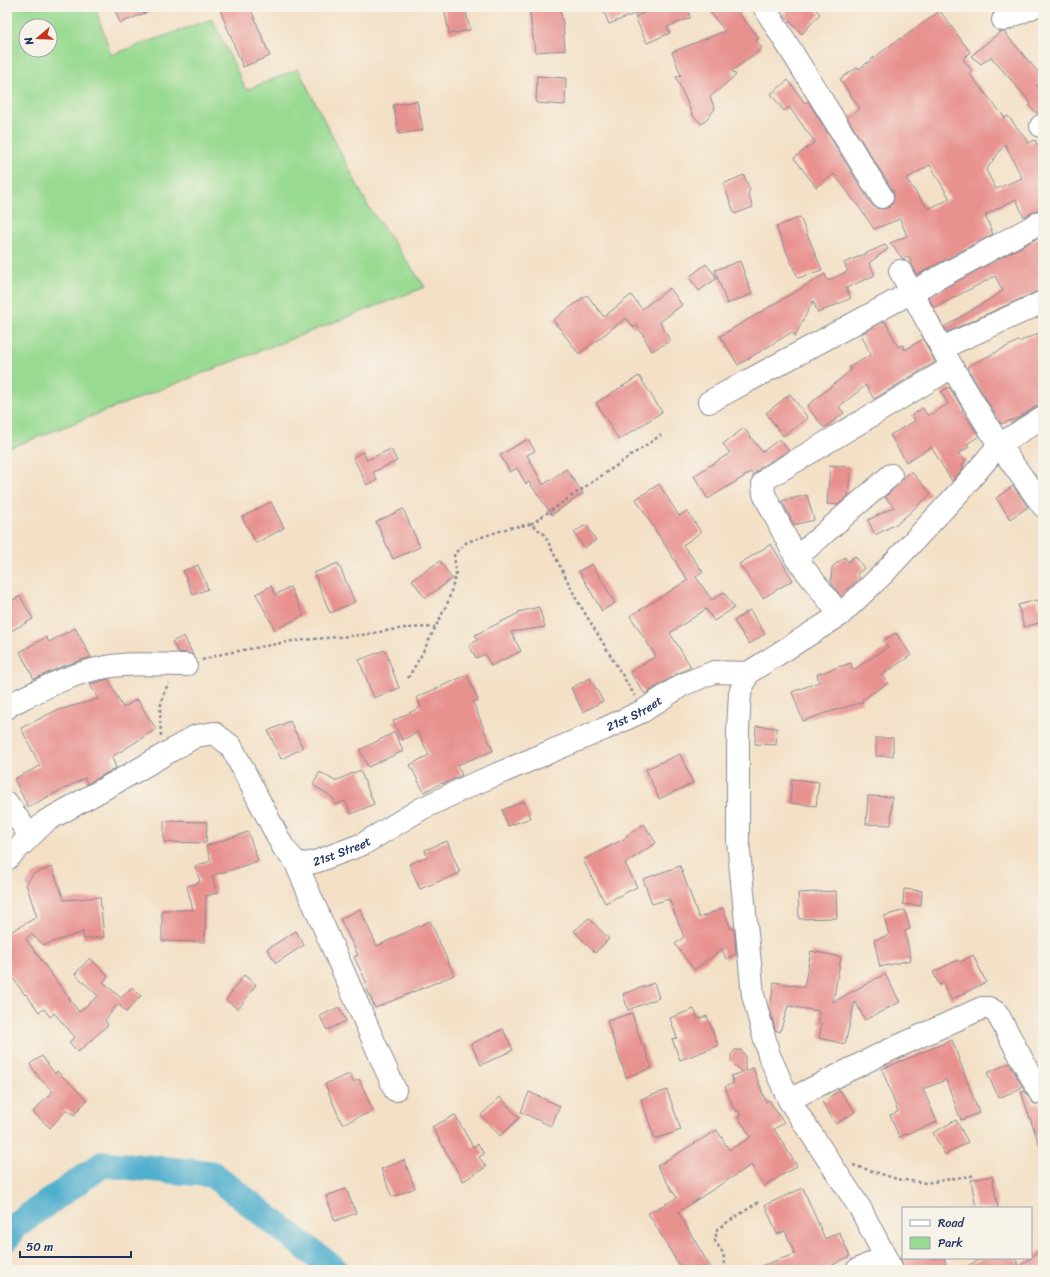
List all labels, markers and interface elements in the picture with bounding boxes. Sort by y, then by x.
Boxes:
north arrow [18,18,58,58]
text: N [19,34,40,49]
street label: 21st Street [603,690,667,738]
street label: 21st Street [310,830,375,873]
legend [902,1207,1032,1259]
text: Road [938,1212,965,1234]
text: Park [938,1232,963,1254]
scale bar [20,1233,131,1259]
text: 50 m [26,1236,53,1258]

